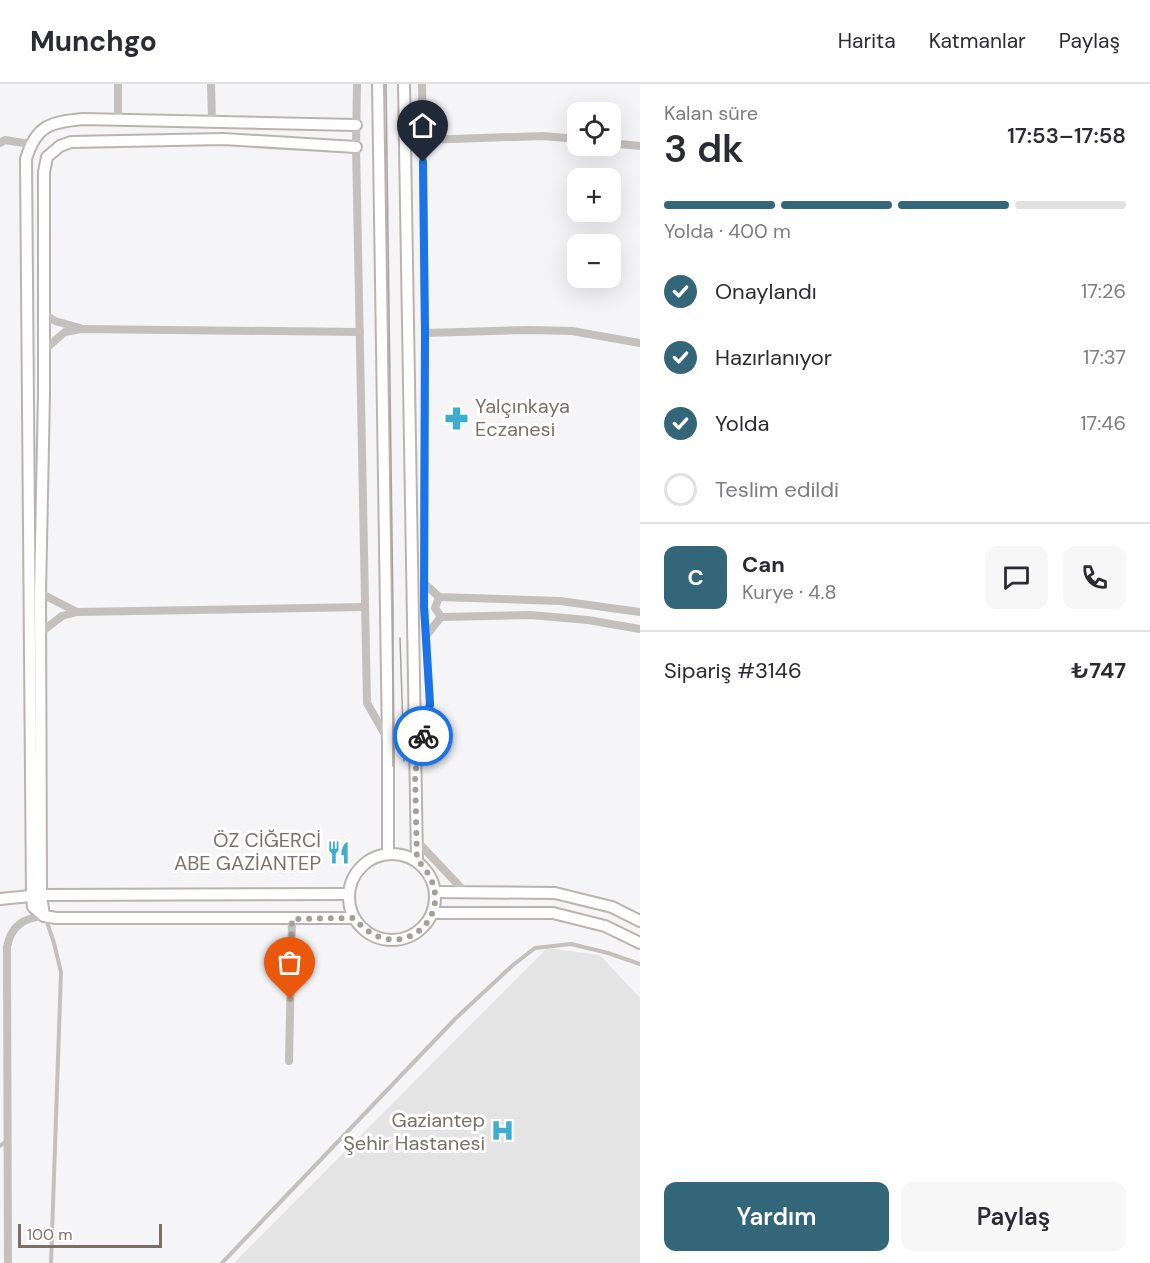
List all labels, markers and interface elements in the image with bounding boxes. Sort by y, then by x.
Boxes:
text: Munchgo [30,23,157,60]
text: Harita [838,27,896,55]
text: Katmanlar [929,27,1026,55]
text: Paylaş [1059,27,1120,55]
pin [397,100,448,162]
text: Kalan süre [664,100,758,126]
map controls [567,102,621,288]
button: locate [567,102,621,156]
icon: home [406,109,439,142]
text: 17:53–17:58 [1007,121,1126,150]
text: 3 dk [664,123,744,174]
button: + [567,168,621,222]
text: Yolda · 400 m [664,218,791,244]
button: − [567,234,621,288]
icon: check [664,275,697,308]
text: Onaylandı [715,277,817,306]
text: 17:26 [1081,278,1126,304]
icon: check [664,341,697,374]
text: Hazırlanıyor [715,343,832,372]
text: 17:37 [1083,344,1126,370]
place label: Yalçınkaya Eczanesi [475,393,570,442]
pharmacy icon: Yalçınkaya Eczanesi [444,405,470,431]
icon: check [664,407,697,440]
text: Yolda [715,409,770,438]
text: 17:46 [1080,410,1126,436]
text: Teslim edildi [715,475,839,504]
button: chat [985,546,1048,609]
button: phone [1063,546,1126,609]
text: Can [742,550,785,579]
text: C [687,563,704,592]
text: Kurye · 4.8 [742,579,837,605]
text: Sipariş #3146 [664,656,802,685]
text: ₺747 [1071,656,1126,685]
courier [393,706,453,766]
icon: bike [407,720,440,753]
place label: ÖZ CİĞERCİ ABE GAZİANTEP [174,827,321,876]
restaurant icon: ÖZ CİĞERCİ ABE GAZİANTEP [326,839,352,865]
pin [264,937,315,999]
icon: bag [273,946,306,979]
place label: Gaziantep Şehir Hastanesi [343,1107,485,1156]
hospital icon: Gaziantep Şehir Hastanesi [490,1118,516,1144]
button: Yardım [664,1182,889,1251]
button: Paylaş [901,1182,1126,1251]
scale bar [18,1221,162,1248]
text: 100 m [27,1224,72,1245]

